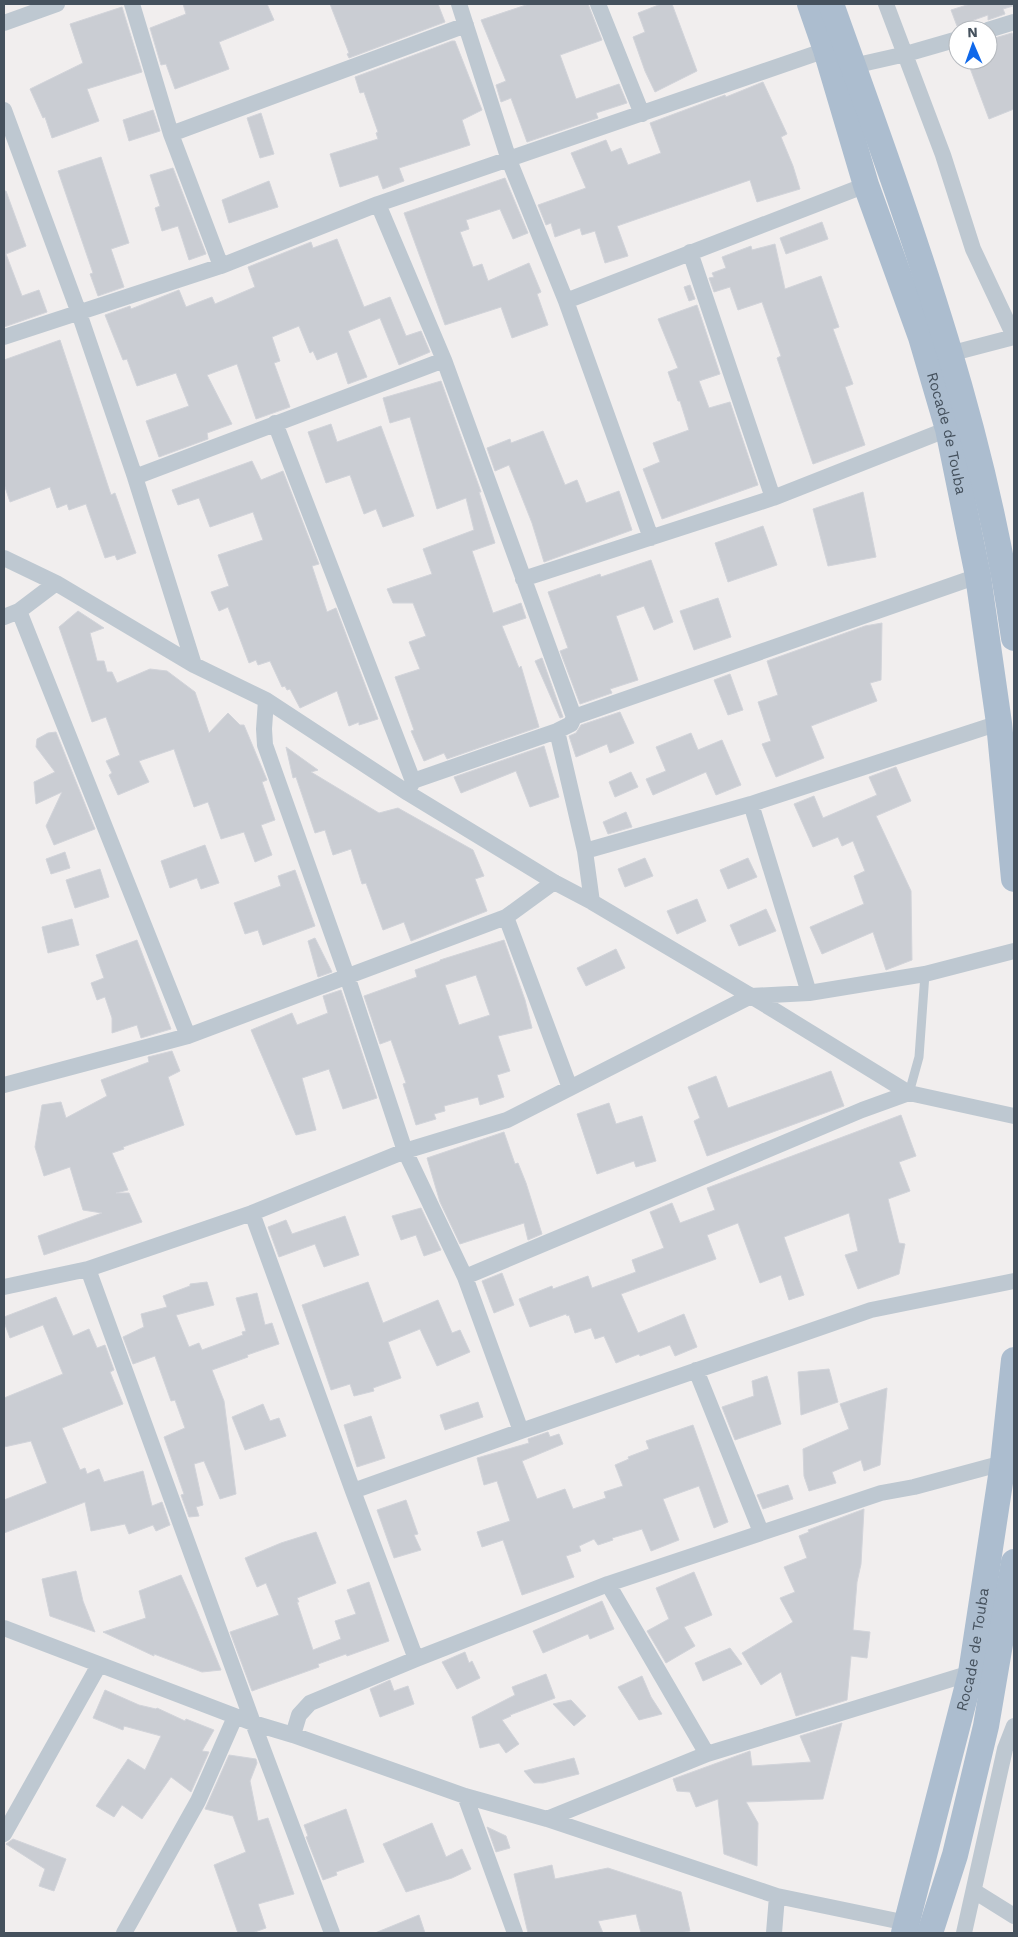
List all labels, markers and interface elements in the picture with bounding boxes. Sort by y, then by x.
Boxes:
north arrow [948,20,998,70]
text: N [967,24,978,40]
street label: Rocade de Touba [923,370,970,497]
street label: Rocade de Touba [953,1586,993,1713]

